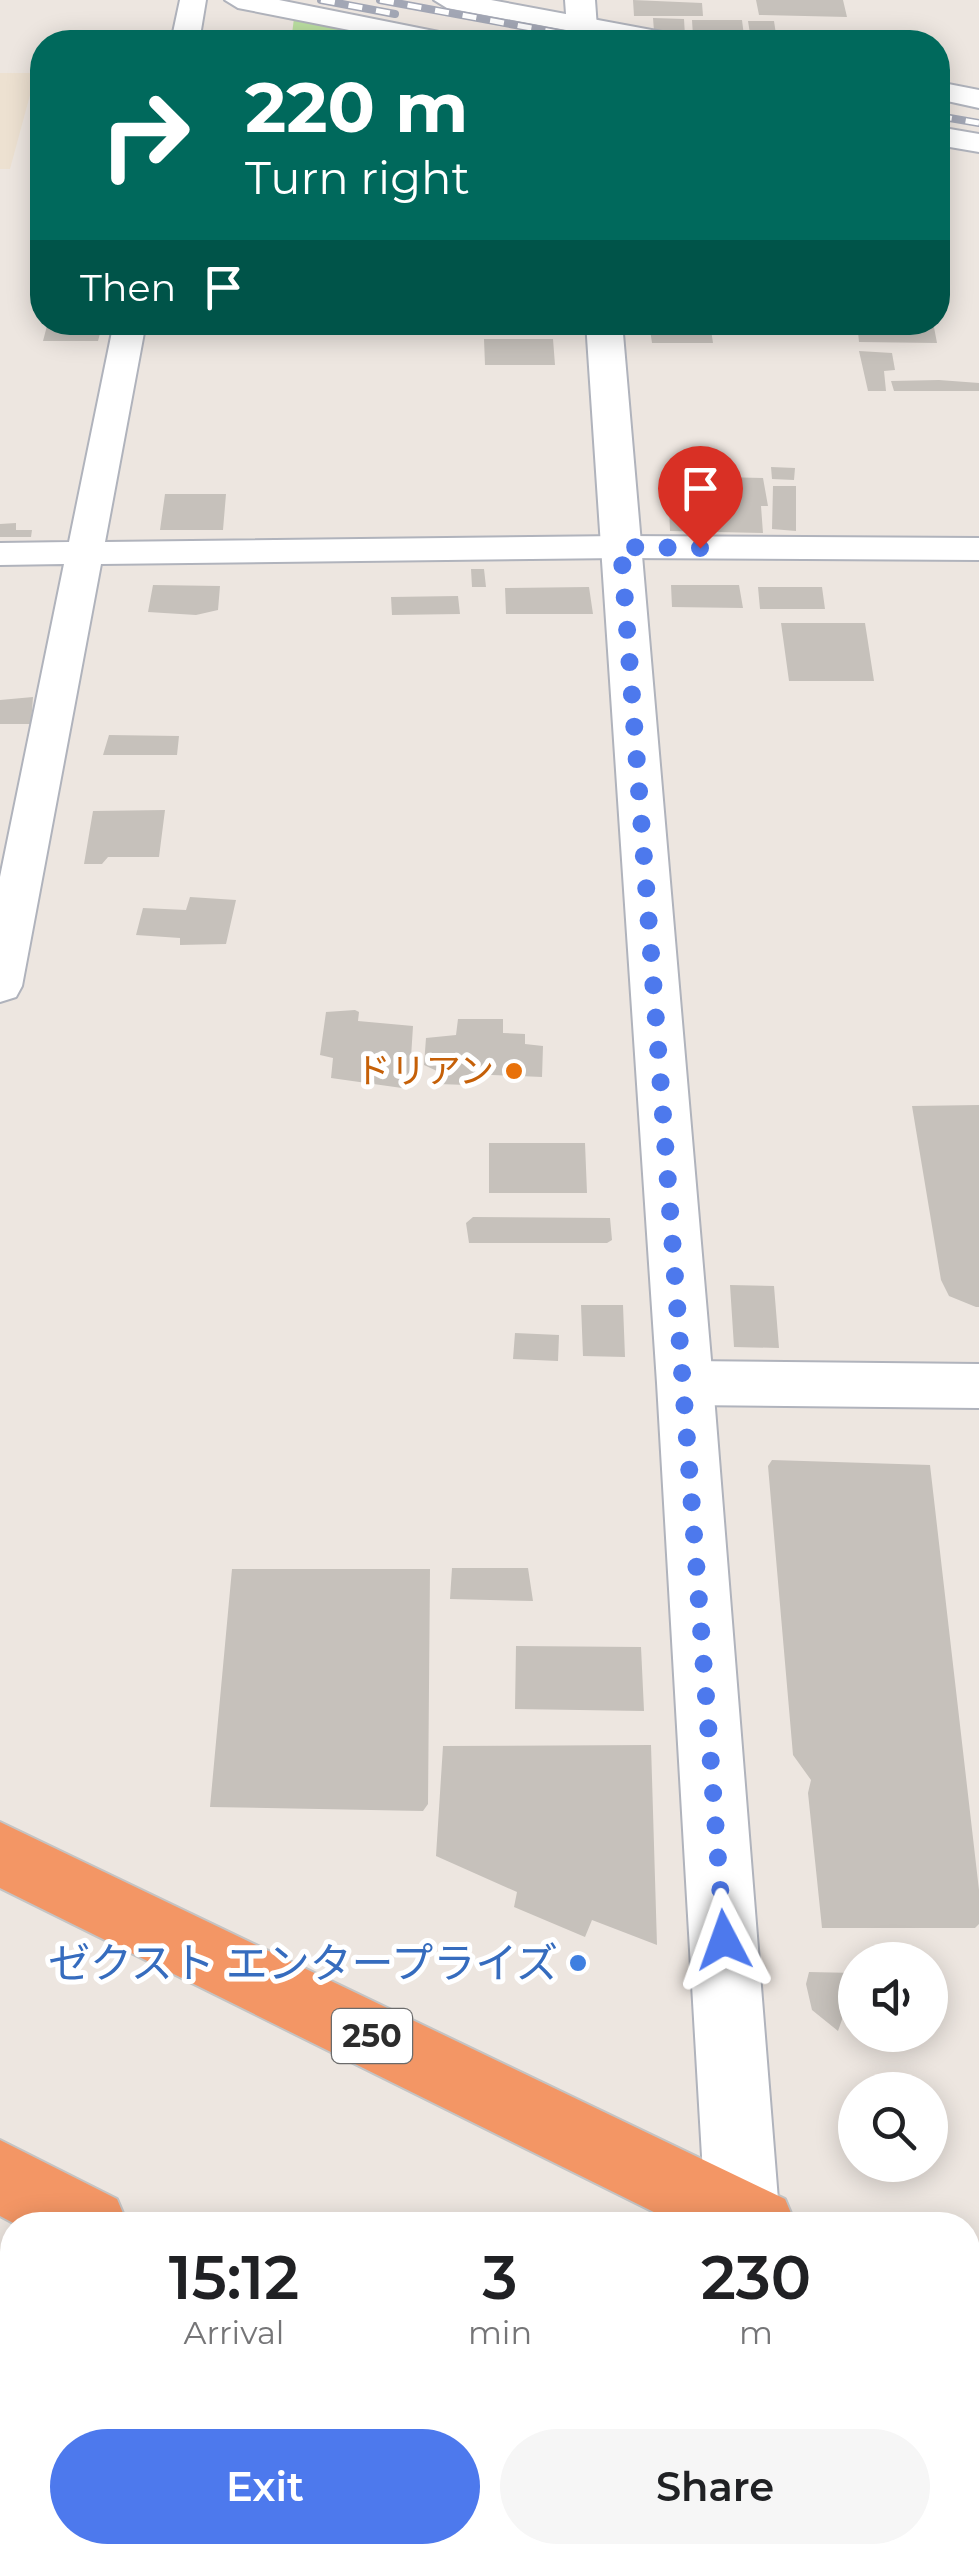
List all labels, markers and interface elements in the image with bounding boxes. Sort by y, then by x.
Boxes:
text: 220 m [245,64,468,150]
icon: right [80,70,210,200]
text: Turn right [245,150,470,205]
icon: arrive [196,260,251,315]
text: Then [80,264,176,311]
pin [658,446,743,549]
icon: arrive [673,461,728,516]
place label: ドリアン [355,1049,494,1092]
marker: ドリアン [503,1060,525,1082]
position arrow [672,1888,776,1992]
place label: ゼクスト エンタープライズ [48,1937,558,1989]
map controls [838,1942,948,2182]
button: sound [838,1942,948,2052]
marker: ゼクスト エンタープライズ [567,1952,589,1974]
road number: 250 [332,2009,412,2063]
button: search [838,2072,948,2182]
text: 15:12 [169,2241,299,2314]
text: 3 [483,2241,517,2314]
text: 230 [701,2241,811,2314]
text: Arrival [183,2313,284,2352]
text: min [468,2313,532,2352]
text: m [739,2313,773,2352]
button: Exit [50,2429,480,2544]
button: Share [500,2429,930,2544]

